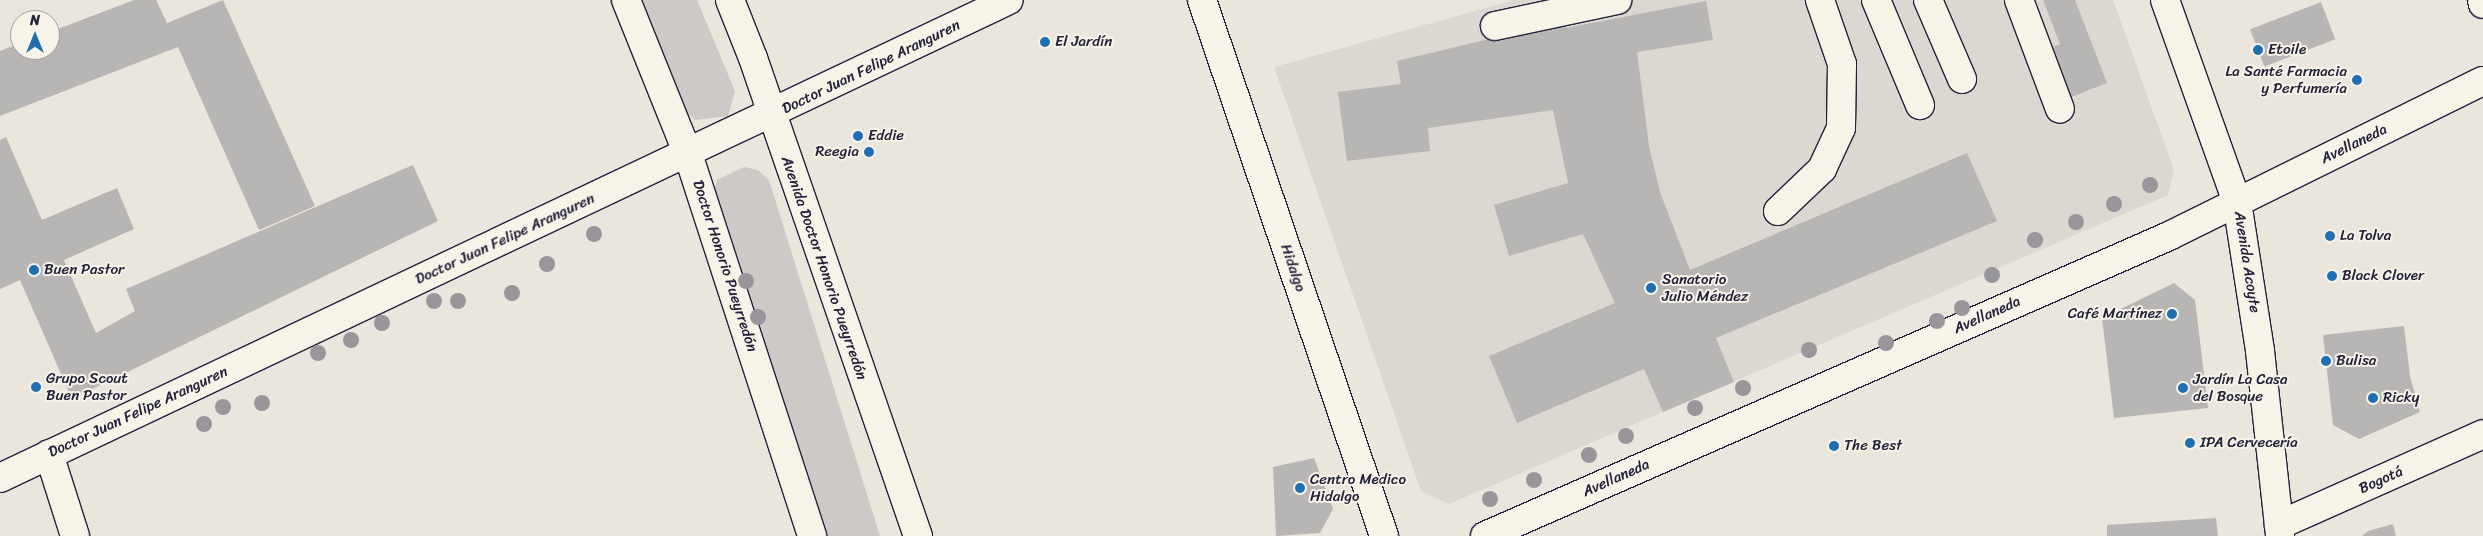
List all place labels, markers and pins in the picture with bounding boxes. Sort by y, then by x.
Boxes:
place label: El Jardín [1055,33,1112,51]
marker: El Jardín [1039,36,1051,48]
place label: Etoile [2268,41,2306,59]
marker: Etoile [2252,44,2264,56]
place label: La Santé Farmacia y Perfumería [2225,62,2347,97]
marker: La Santé Farmacia y Perfumería [2351,74,2363,86]
place label: Eddie [868,127,904,145]
marker: Eddie [852,130,864,142]
place label: Reegia [815,143,859,161]
marker: Reegia [863,146,875,158]
place label: La Tolva [2340,227,2392,245]
marker: La Tolva [2324,230,2336,242]
place label: Buen Pastor [44,261,125,279]
marker: Buen Pastor [28,264,40,276]
place label: Black Clover [2342,267,2425,285]
place label: Sanatorio Julio Méndez [1662,270,1748,305]
marker: Black Clover [2326,270,2338,282]
marker: Sanatorio Julio Méndez [1644,281,1658,295]
place label: Café Martínez [2067,305,2162,323]
marker: Café Martínez [2166,308,2178,320]
place label: Bulisa [2336,352,2376,370]
marker: Bulisa [2320,355,2332,367]
place label: Grupo Scout Buen Pastor [46,369,128,404]
place label: Jardín La Casa del Bosque [2193,370,2287,405]
marker: Grupo Scout Buen Pastor [30,381,42,393]
marker: Jardín La Casa del Bosque [2177,382,2189,394]
place label: Ricky [2383,389,2419,407]
marker: Ricky [2367,392,2379,404]
place label: IPA Cervecería [2200,434,2298,452]
place label: The Best [1844,437,1902,455]
marker: IPA Cervecería [2184,437,2196,449]
marker: The Best [1828,440,1840,452]
place label: Centro Medico Hidalgo [1310,470,1406,505]
marker: Centro Medico Hidalgo [1294,482,1306,494]

